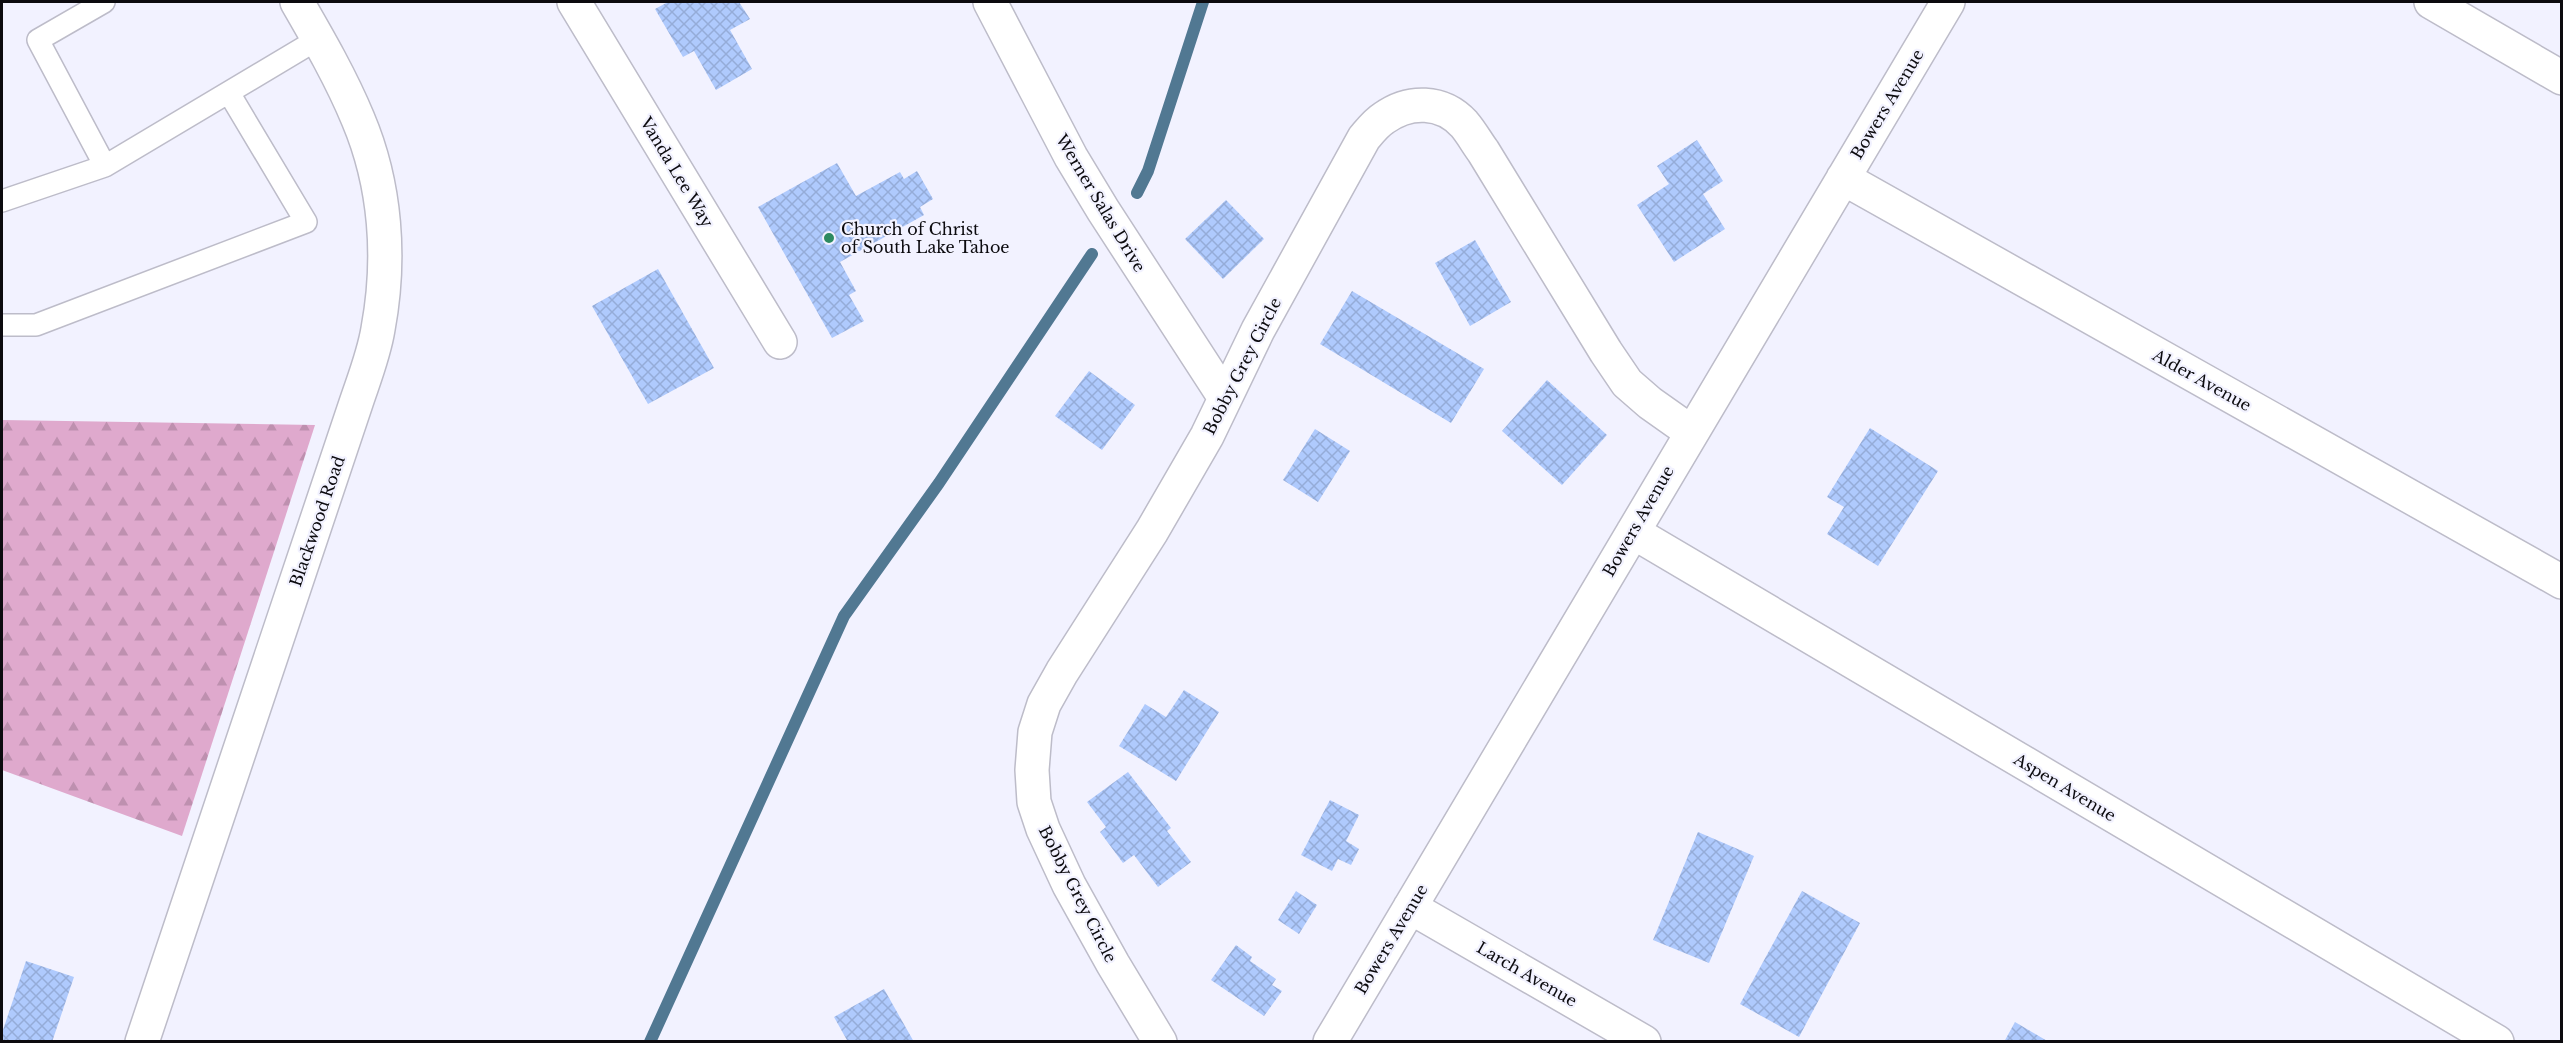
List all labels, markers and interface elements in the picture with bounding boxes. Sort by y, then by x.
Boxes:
street label: Bowers Avenue [1846,45,1928,163]
street label: Vanda Lee Way [636,112,718,231]
street label: Werner Salas Drive [1051,130,1150,276]
place label: Church of Christ of South Lake Tahoe [841,219,1010,257]
marker: Church of Christ of South Lake Tahoe [822,231,836,245]
street label: Bobby Grey Circle [1199,294,1285,438]
street label: Alder Avenue [2148,344,2255,415]
street label: Blackwood Road [285,453,349,589]
street label: Bowers Avenue [1598,462,1678,580]
street label: Aspen Avenue [2009,748,2120,825]
street label: Bobby Grey Circle [1035,822,1121,966]
street label: Bowers Avenue [1350,880,1432,998]
street label: Larch Avenue [1473,937,1581,1011]

